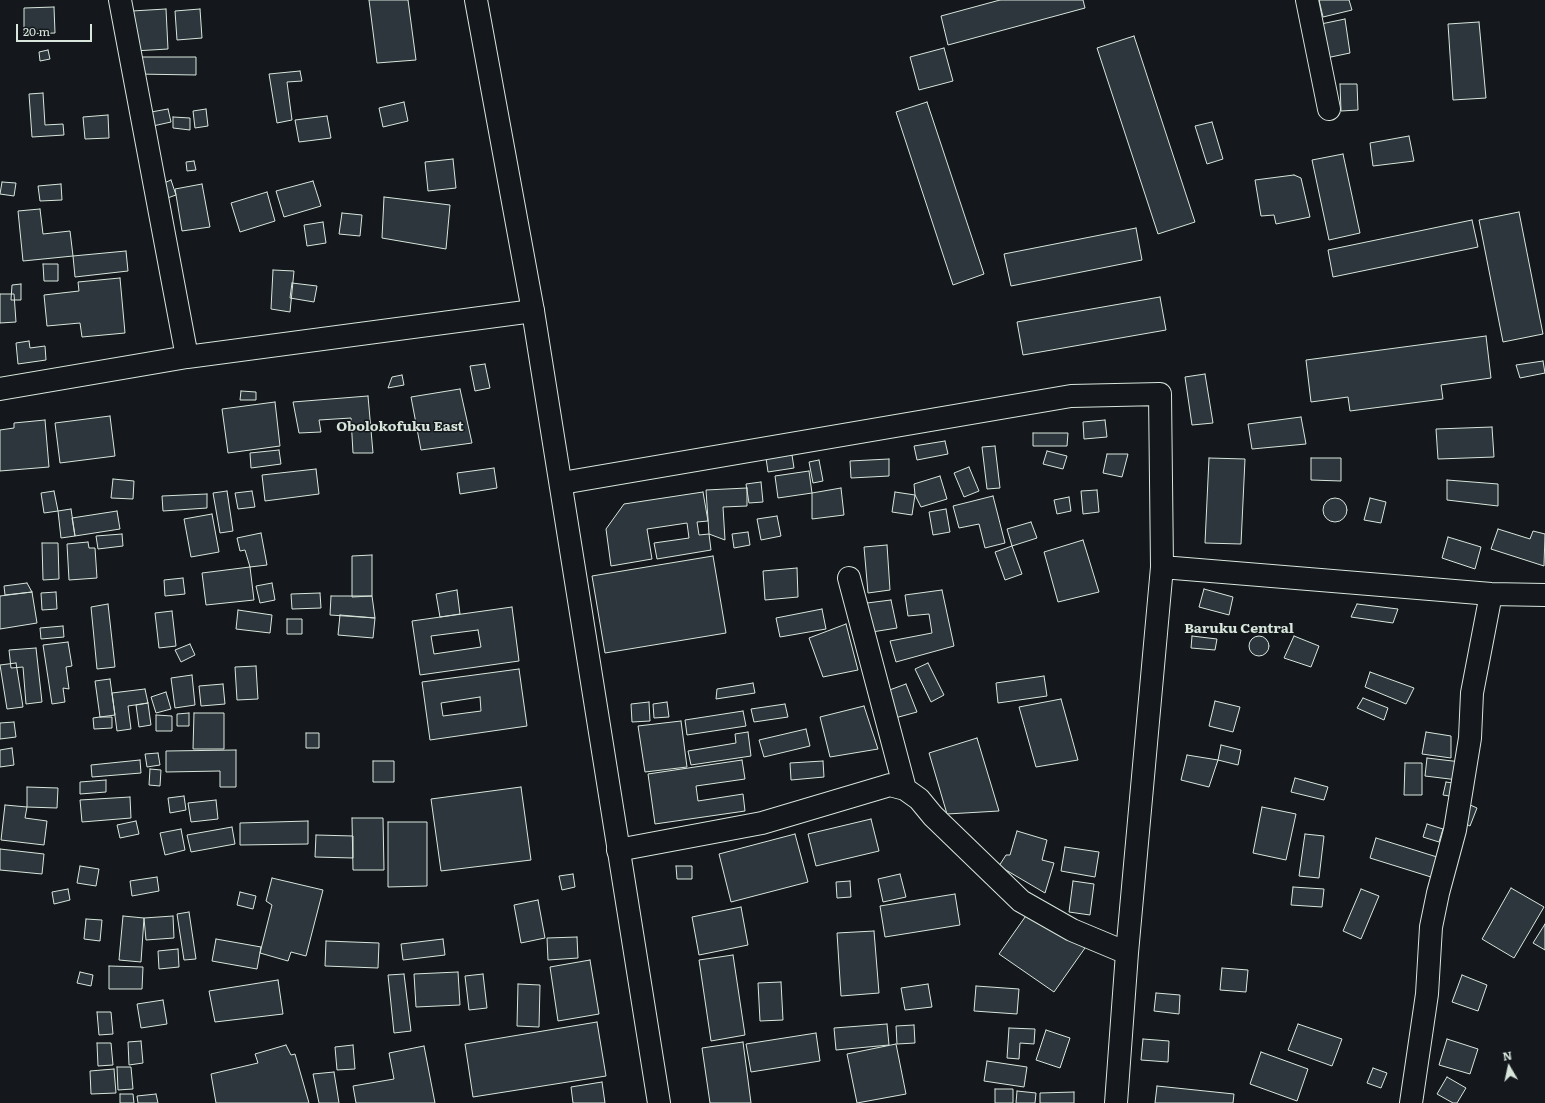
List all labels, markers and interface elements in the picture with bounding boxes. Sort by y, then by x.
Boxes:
scale bar [18,16,94,42]
text: 20 m [23,22,50,40]
district label: Obolokofuku East [336,419,464,435]
district label: Baruku Central [1184,621,1294,637]
north arrow [1489,1047,1529,1087]
text: N [1501,1047,1513,1064]

